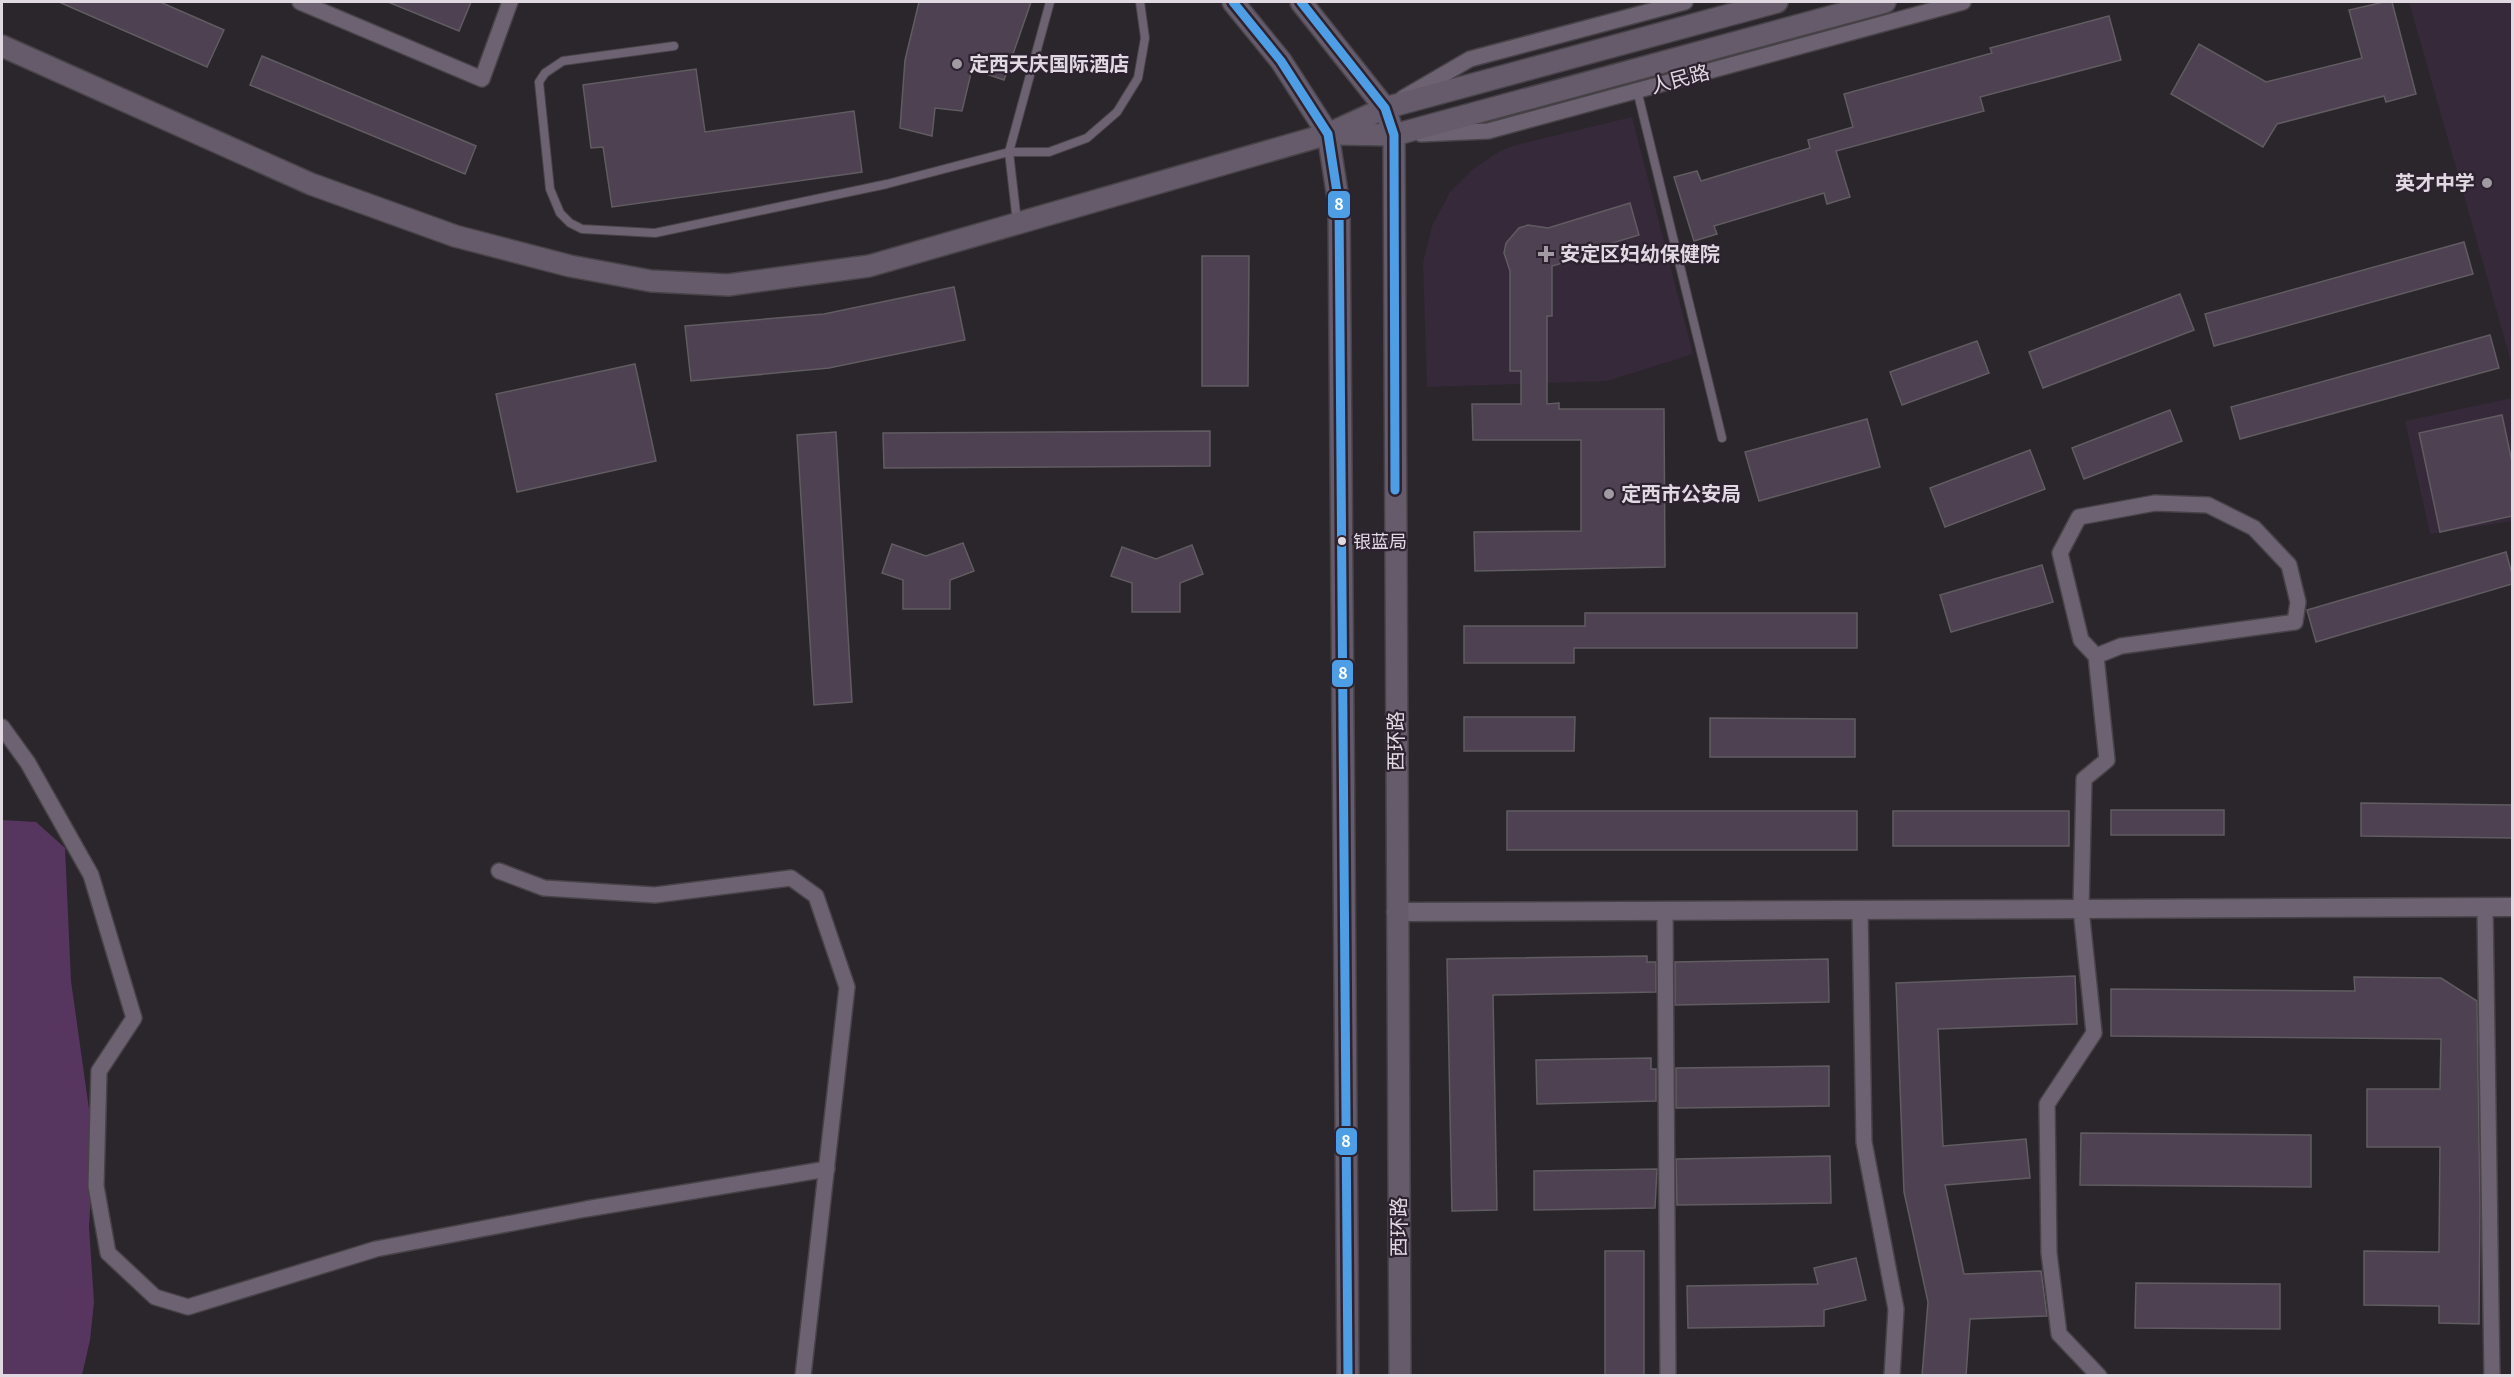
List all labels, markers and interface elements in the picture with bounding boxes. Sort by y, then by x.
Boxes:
place label: 定西天庆国际酒店 [969,48,1129,77]
street label: 人民路 [1647,56,1712,99]
marker: 定西天庆国际酒店 [950,57,964,71]
place label: 英才中学 [2395,167,2475,196]
marker: 英才中学 [2480,176,2494,190]
line badge: 8 [1327,190,1351,219]
text: 8 [1334,191,1344,215]
place label: 安定区妇幼保健院 [1560,238,1720,267]
marker: 安定区妇幼保健院 [1537,245,1555,263]
place label: 定西市公安局 [1621,478,1741,507]
marker: 定西市公安局 [1602,487,1616,501]
place label: 银蓝局 [1353,527,1407,553]
marker: 银蓝局 [1336,535,1348,547]
line badge: 8 [1331,659,1354,688]
text: 8 [1338,660,1348,684]
street label: 西环路 [1380,711,1409,771]
line badge: 8 [1335,1127,1358,1156]
text: 8 [1341,1128,1351,1152]
street label: 西环路 [1383,1197,1412,1257]

